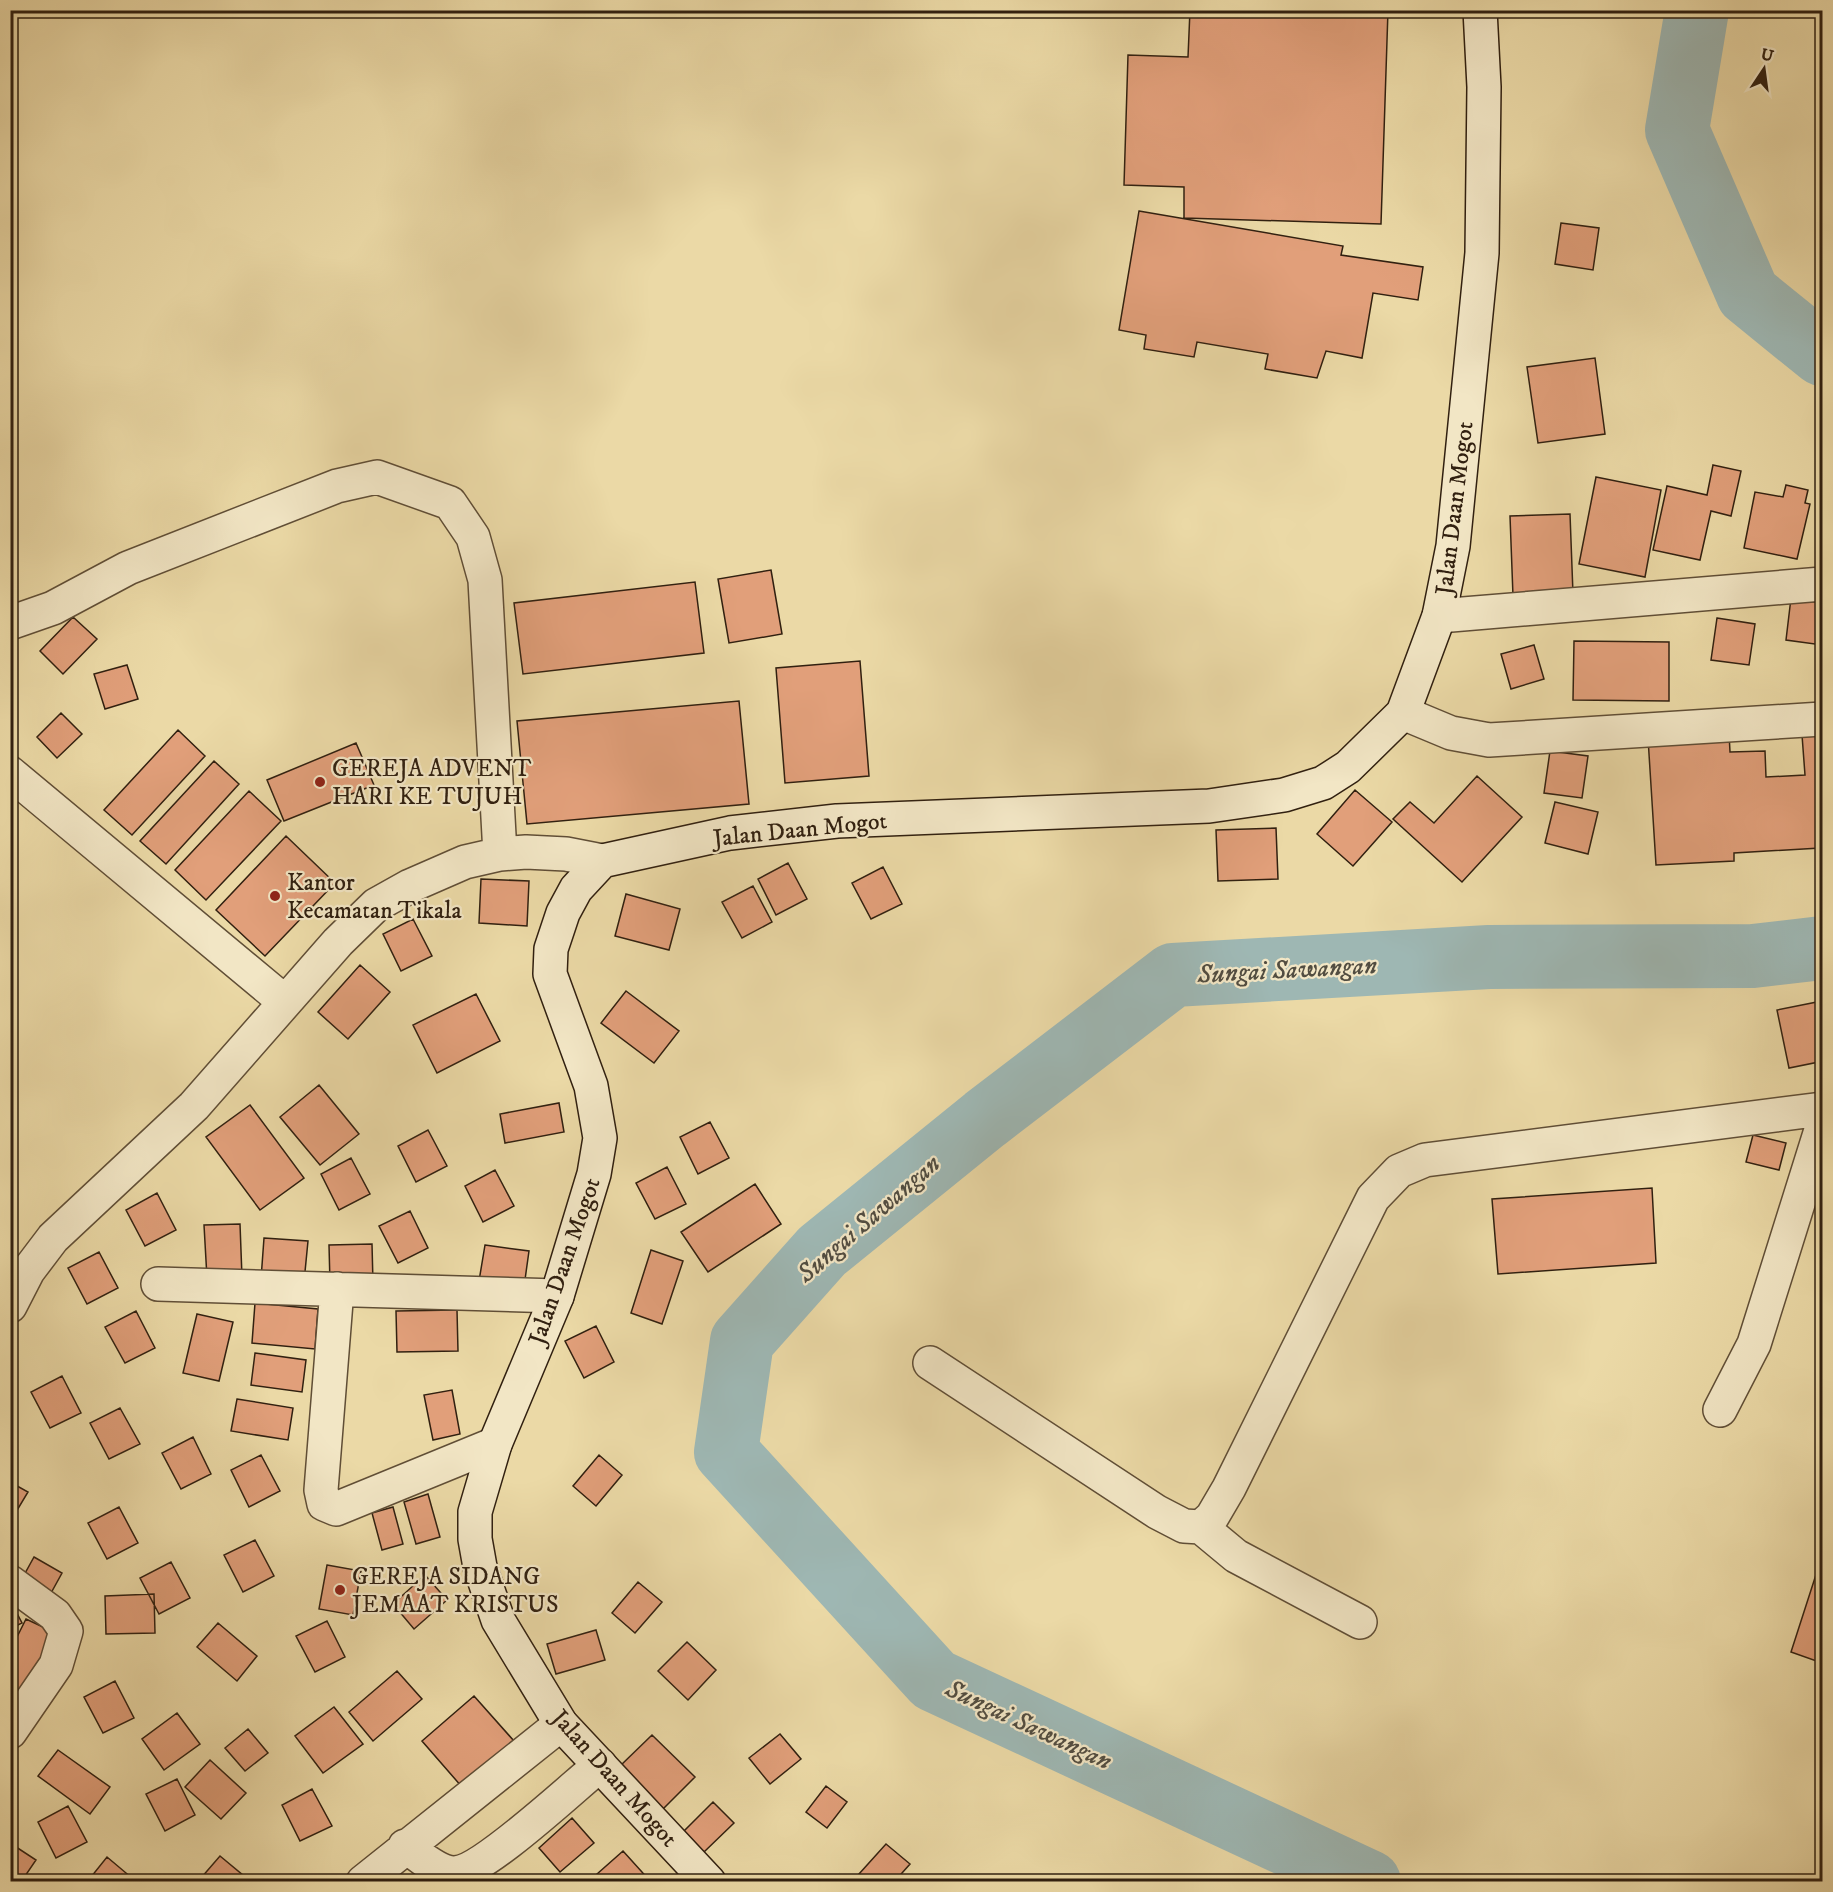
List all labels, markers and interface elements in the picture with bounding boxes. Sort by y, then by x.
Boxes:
north arrow [1734,39,1794,99]
text: U [1759,44,1776,67]
street label: Jalan Daan Mogot [1429,419,1481,599]
place label: GEREJA ADVENT HARI KE TUJUH [332,754,531,812]
marker: GEREJA ADVENT HARI KE TUJUH [313,775,327,789]
street label: Jalan Daan Mogot [710,806,889,854]
place label: Kantor Kecamatan Tikala [287,868,462,926]
marker: Kantor Kecamatan Tikala [268,889,282,903]
water label: Sungai Sawangan [1195,949,1378,992]
water label: Sungai Sawangan [790,1148,948,1291]
street label: Jalan Daan Mogot [522,1174,608,1351]
place label: GEREJA SIDANG JEMAAT KRISTUS [350,1562,559,1620]
marker: GEREJA SIDANG JEMAAT KRISTUS [333,1583,347,1597]
water label: Sungai Sawangan [939,1672,1117,1778]
street label: Jalan Daan Mogot [543,1702,684,1854]

